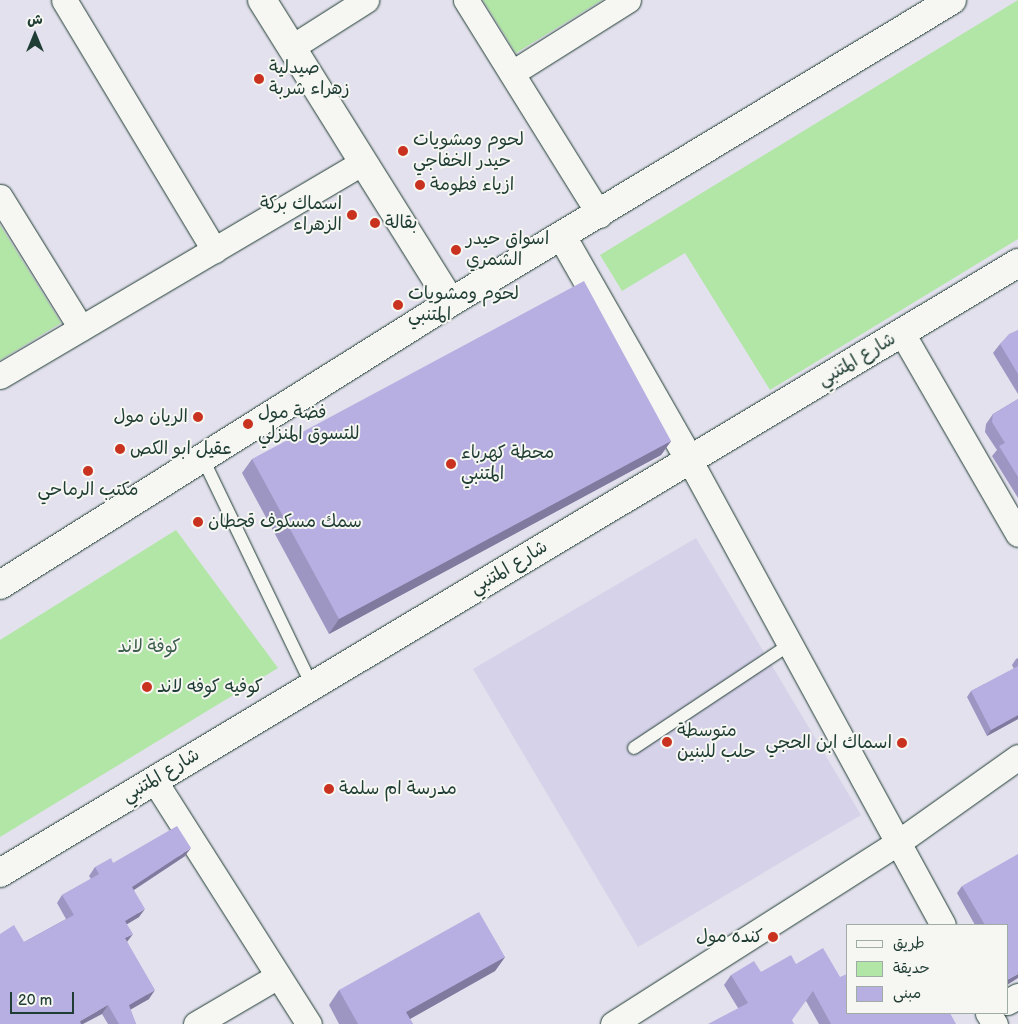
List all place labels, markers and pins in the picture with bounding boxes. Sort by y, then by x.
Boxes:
place label: صيدلية زهراء شربة [269,58,350,100]
marker: صيدلية زهراء شربة [253,73,265,85]
place label: لحوم ومشويات حيدر الخفاجي [413,130,524,172]
marker: لحوم ومشويات حيدر الخفاجي [397,145,409,157]
place label: ازياء فطومة [430,174,514,196]
marker: ازياء فطومة [414,179,426,191]
place label: اسماك بركة الزهراء [260,194,342,236]
marker: اسماك بركة الزهراء [346,209,358,221]
place label: بقالة [385,212,418,234]
marker: بقالة [369,217,381,229]
place label: اسواق حيدر الشمري [466,229,549,272]
marker: اسواق حيدر الشمري [450,244,462,256]
place label: لحوم ومشويات المتنبي [408,284,519,326]
marker: لحوم ومشويات المتنبي [392,299,404,311]
place label: فضة مول للتسوق المنزلي [258,403,360,446]
place label: الريان مول [114,406,188,428]
marker: الريان مول [192,411,204,423]
marker: فضة مول للتسوق المنزلي [242,418,254,430]
place label: عقيل ابو الكص [130,438,232,460]
marker: عقيل ابو الكص [114,443,126,455]
place label: محطة كهرباء المتنبي [461,443,554,486]
marker: محطة كهرباء المتنبي [445,458,457,470]
marker: مكتب الرماحي [82,465,94,477]
place label: مكتب الرماحي [38,479,138,501]
place label: سمك مسكوف قحطان [208,511,362,533]
marker: سمك مسكوف قحطان [192,516,204,528]
place label: كوفيه كوفه لاند [157,676,263,698]
marker: كوفيه كوفه لاند [141,681,153,693]
place label: متوسطة حلب للبنين [677,721,756,764]
place label: اسماك ابن الحجي [766,732,892,754]
marker: متوسطة حلب للبنين [661,736,673,748]
marker: اسماك ابن الحجي [896,737,908,749]
place label: مدرسة ام سلمة [339,778,457,800]
marker: مدرسة ام سلمة [323,783,335,795]
place label: كنده مول [696,926,763,948]
marker: كنده مول [767,931,779,943]

